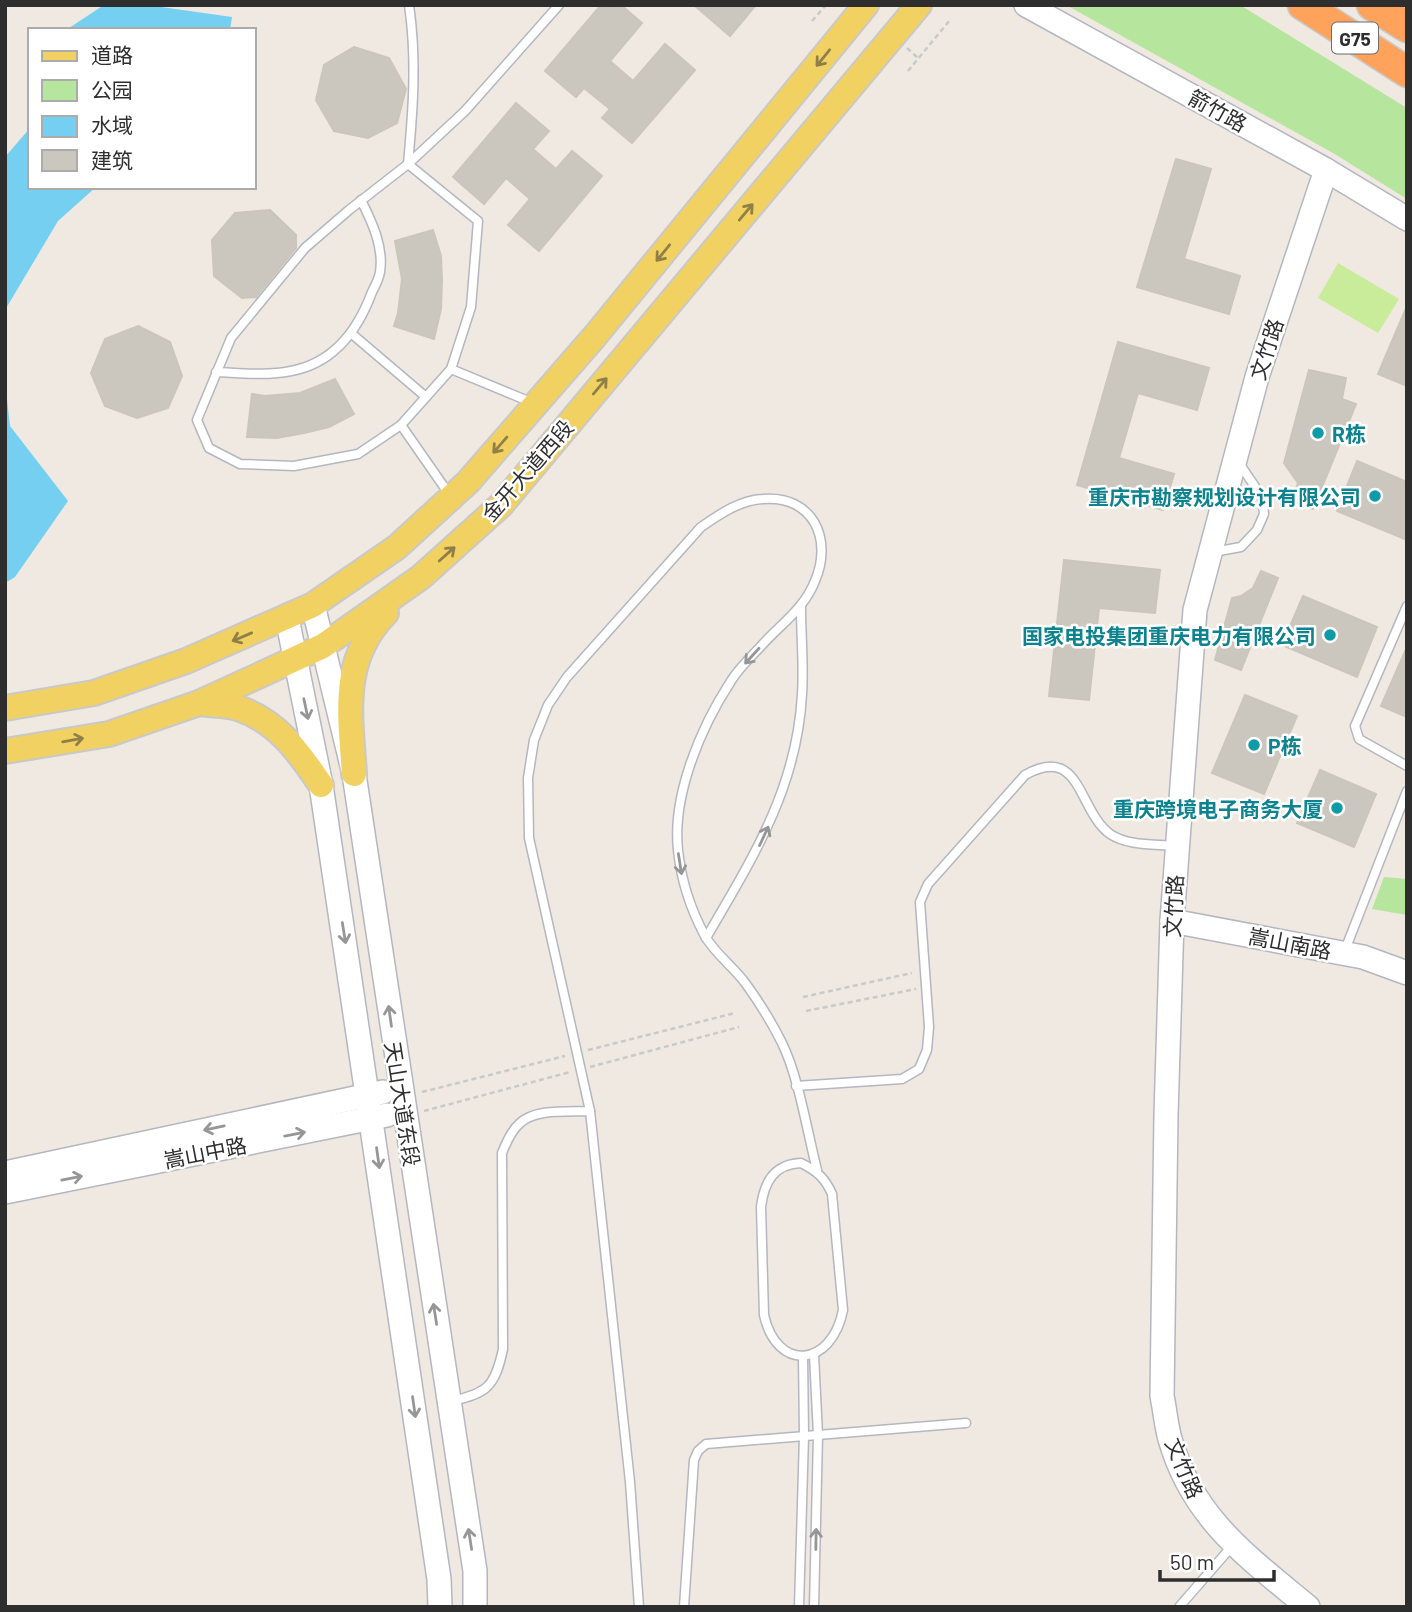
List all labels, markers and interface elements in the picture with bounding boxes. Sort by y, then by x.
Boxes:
road number: G75 [1332,22,1378,54]
legend [28,28,256,189]
text: 道路 [91,42,133,67]
one-way arrow [815,49,831,67]
text: 公园 [91,77,133,102]
street label: 箭竹路 [1184,84,1252,136]
text: 水域 [91,112,133,137]
text: 建筑 [91,147,133,172]
one-way arrow [738,203,754,221]
one-way arrow [655,243,671,261]
street label: 文竹路 [1244,315,1288,383]
one-way arrow [592,378,608,396]
street label: 金开大道西段 [476,414,578,526]
place label: R栋 [1332,421,1366,446]
marker: R栋 [1310,425,1326,441]
one-way arrow [492,436,508,454]
place label: 重庆市勘察规划设计有限公司 [1088,484,1361,509]
marker: 重庆市勘察规划设计有限公司 [1367,488,1383,504]
one-way arrow [438,546,456,562]
place label: 国家电投集团重庆电力有限公司 [1022,623,1316,648]
marker: 国家电投集团重庆电力有限公司 [1322,627,1338,643]
one-way arrow [232,632,253,645]
one-way arrow [744,647,760,665]
one-way arrow [299,697,313,720]
one-way arrow [61,733,83,746]
place label: P栋 [1268,733,1302,758]
marker: P栋 [1246,737,1262,753]
place label: 重庆跨境电子商务大厦 [1113,796,1323,821]
marker: 重庆跨境电子商务大厦 [1329,800,1345,816]
one-way arrow [758,826,772,847]
one-way arrow [674,852,687,875]
street label: 文竹路 [1159,874,1187,938]
one-way arrow [338,921,351,944]
street label: 嵩山南路 [1246,923,1334,963]
one-way arrow [383,1006,396,1028]
street label: 天山大道东段 [381,1040,425,1168]
one-way arrow [203,1121,226,1135]
one-way arrow [283,1126,306,1140]
street label: 嵩山中路 [161,1132,249,1172]
one-way arrow [372,1146,385,1169]
one-way arrow [60,1171,83,1185]
one-way arrow [428,1303,441,1326]
one-way arrow [408,1395,421,1418]
street label: 文竹路 [1161,1434,1209,1502]
one-way arrow [809,1527,823,1550]
one-way arrow [463,1528,476,1551]
scale bar [1160,1538,1274,1582]
text: 50 m [1170,1549,1214,1574]

